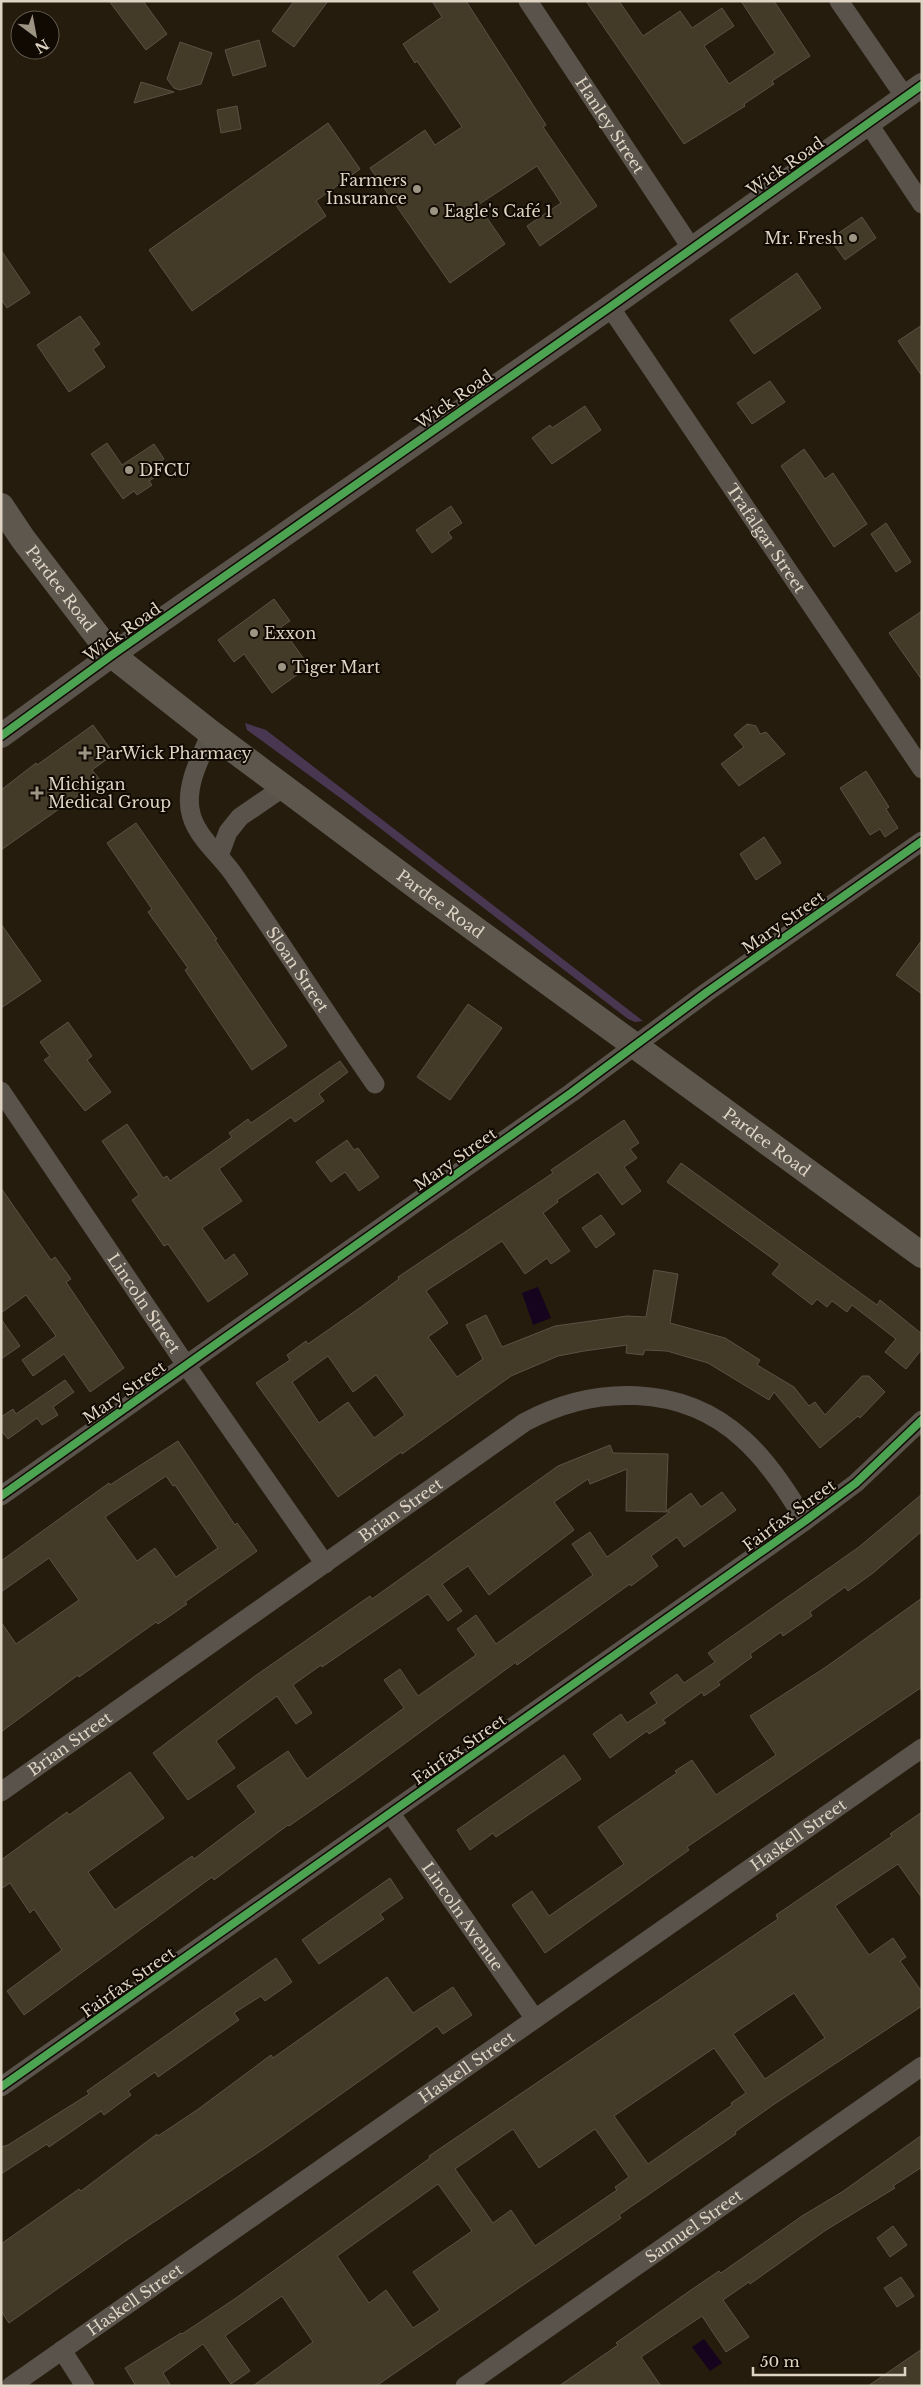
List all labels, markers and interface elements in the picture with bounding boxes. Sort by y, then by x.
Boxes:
north arrow [10,10,60,60]
text: N [32,35,52,57]
street label: Hanley Street [571,73,649,177]
street label: Wick Road [742,132,828,200]
place label: Farmers Insurance [326,170,407,208]
marker: Farmers Insurance [411,183,423,195]
place label: Eagle's Café 1 [444,201,552,221]
marker: Eagle's Café 1 [428,205,440,217]
place label: Mr. Fresh [764,228,843,248]
marker: Mr. Fresh [847,232,859,244]
street label: Wick Road [411,365,497,433]
place label: DFCU [139,460,190,480]
marker: DFCU [123,464,135,476]
street label: Trafalgar Street [722,480,810,597]
street label: Pardee Road [22,541,101,636]
street label: Wick Road [79,598,165,666]
place label: Exxon [264,623,316,643]
marker: Exxon [248,627,260,639]
place label: Tiger Mart [292,657,380,677]
marker: Tiger Mart [276,661,288,673]
place label: ParWick Pharmacy [95,743,253,763]
marker: ParWick Pharmacy [79,747,91,759]
place label: Michigan Medical Group [48,774,171,812]
marker: Michigan Medical Group [30,786,44,800]
street label: Pardee Road [393,865,488,943]
street label: Mary Street [738,886,828,958]
street label: Sloan Street [262,923,333,1016]
street label: Pardee Road [719,1103,815,1181]
street label: Mary Street [410,1123,500,1195]
street label: Lincoln Street [103,1249,185,1357]
street label: Mary Street [79,1356,169,1428]
street label: Brian Street [355,1473,446,1546]
street label: Fairfax Street [739,1475,839,1555]
street label: Brian Street [24,1707,115,1780]
street label: Fairfax Street [408,1709,510,1789]
street label: Haskell Street [746,1794,850,1875]
street label: Lincoln Avenue [418,1858,508,1975]
street label: Fairfax Street [77,1942,179,2022]
street label: Haskell Street [415,2027,518,2108]
street label: Samuel Street [641,2185,746,2267]
street label: Haskell Street [83,2259,187,2340]
scale bar [753,2344,906,2376]
text: 50 m [760,2352,800,2371]

